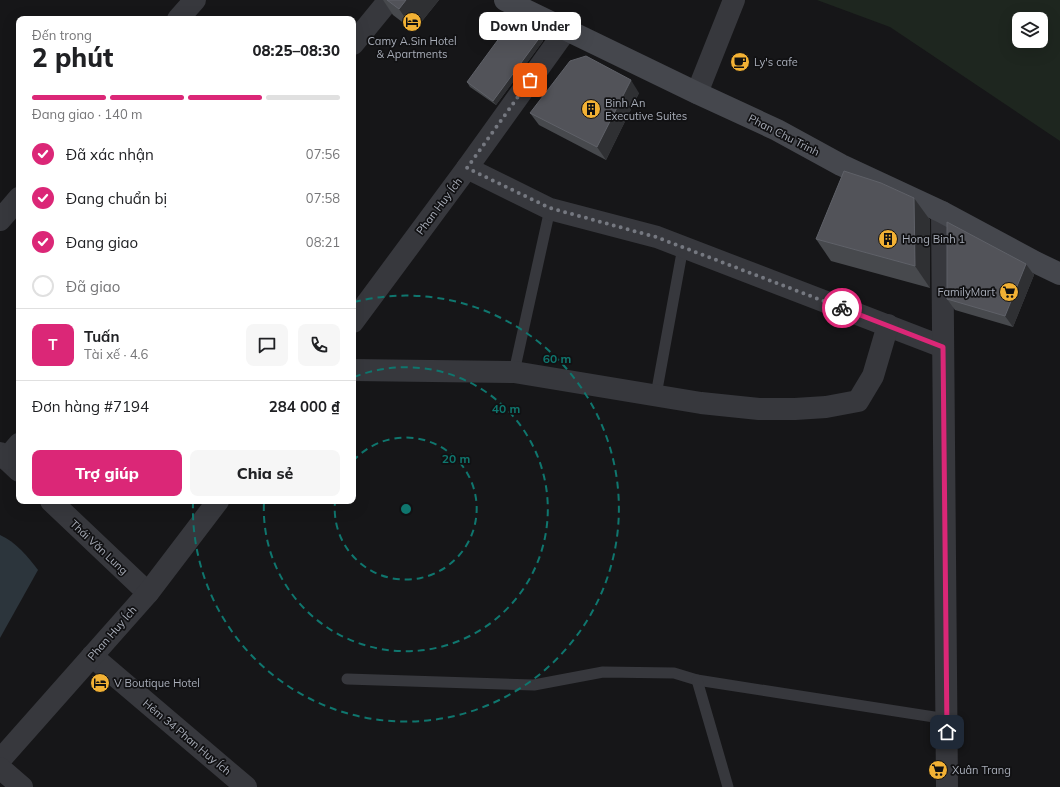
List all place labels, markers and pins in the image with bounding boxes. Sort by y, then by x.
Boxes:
hotel icon: Camy A.Sin Hotel & Apartments [401,11,423,33]
callout: Down Under [479,12,581,40]
place label: Camy A.Sin Hotel & Apartments [367,34,457,61]
cafe icon: Ly's cafe [729,51,751,73]
place label: Ly's cafe [754,55,798,69]
pin [513,63,547,97]
place label: Binh An Executive Suites [605,96,687,123]
building icon: Binh An Executive Suites [580,98,602,120]
building icon: Hong Binh 1 [877,228,899,250]
place label: Hong Binh 1 [902,232,965,246]
supermarket icon: FamilyMart [998,281,1020,303]
place label: FamilyMart [938,285,995,299]
centre of rings [399,502,413,516]
hotel icon: V Boutique Hotel [89,672,111,694]
place label: V Boutique Hotel [114,676,200,690]
pin [930,715,964,749]
supermarket icon: Xuân Trang [927,759,949,781]
place label: Xuân Trang [952,763,1011,777]

